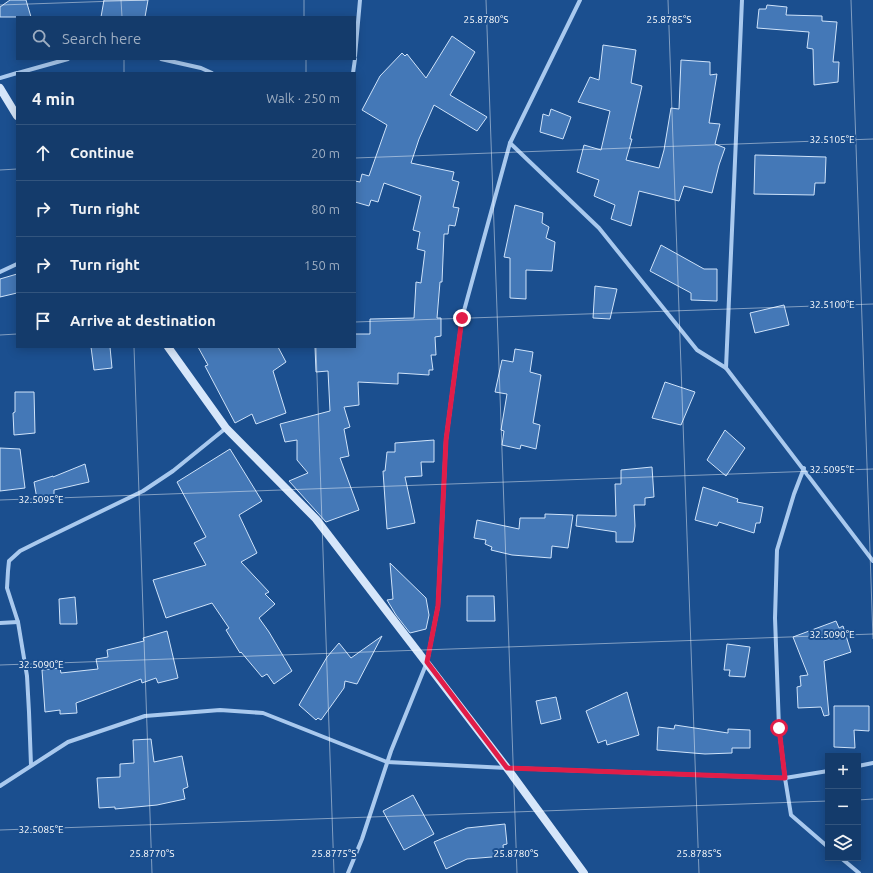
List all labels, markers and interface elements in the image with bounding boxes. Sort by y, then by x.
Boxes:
text: 25.8780°S [464,14,508,25]
text: 25.8785°S [647,14,691,25]
search box [16,16,356,60]
icon: search [30,27,52,49]
text: Search here [62,30,141,47]
text: 4 min [32,89,75,108]
text: Walk · 250 m [266,91,340,105]
text: 32.5105°E [809,134,855,145]
icon: ahead [32,142,54,164]
text: Continue [70,144,134,161]
text: 20 m [311,146,340,160]
icon: right [32,198,54,220]
text: Turn right [70,200,140,217]
text: 80 m [311,202,340,216]
icon: right [32,254,54,276]
text: Turn right [70,256,140,273]
text: 150 m [304,258,340,272]
text: 32.5100°E [809,299,855,310]
route end [453,309,471,327]
icon: arrive [32,310,54,332]
text: Arrive at destination [70,312,216,329]
text: 32.5095°E [809,464,855,475]
text: 32.5095°E [18,494,64,505]
text: 32.5090°E [809,629,855,640]
text: 32.5090°E [18,659,64,670]
route start [770,719,788,737]
map controls [825,753,861,861]
button: + [825,753,861,789]
button: − [825,789,861,825]
text: 32.5085°E [18,824,64,835]
button: layers [825,825,861,861]
text: 25.8770°S [130,848,174,859]
text: 25.8775°S [312,848,356,859]
text: 25.8780°S [494,848,538,859]
text: 25.8785°S [677,848,721,859]

